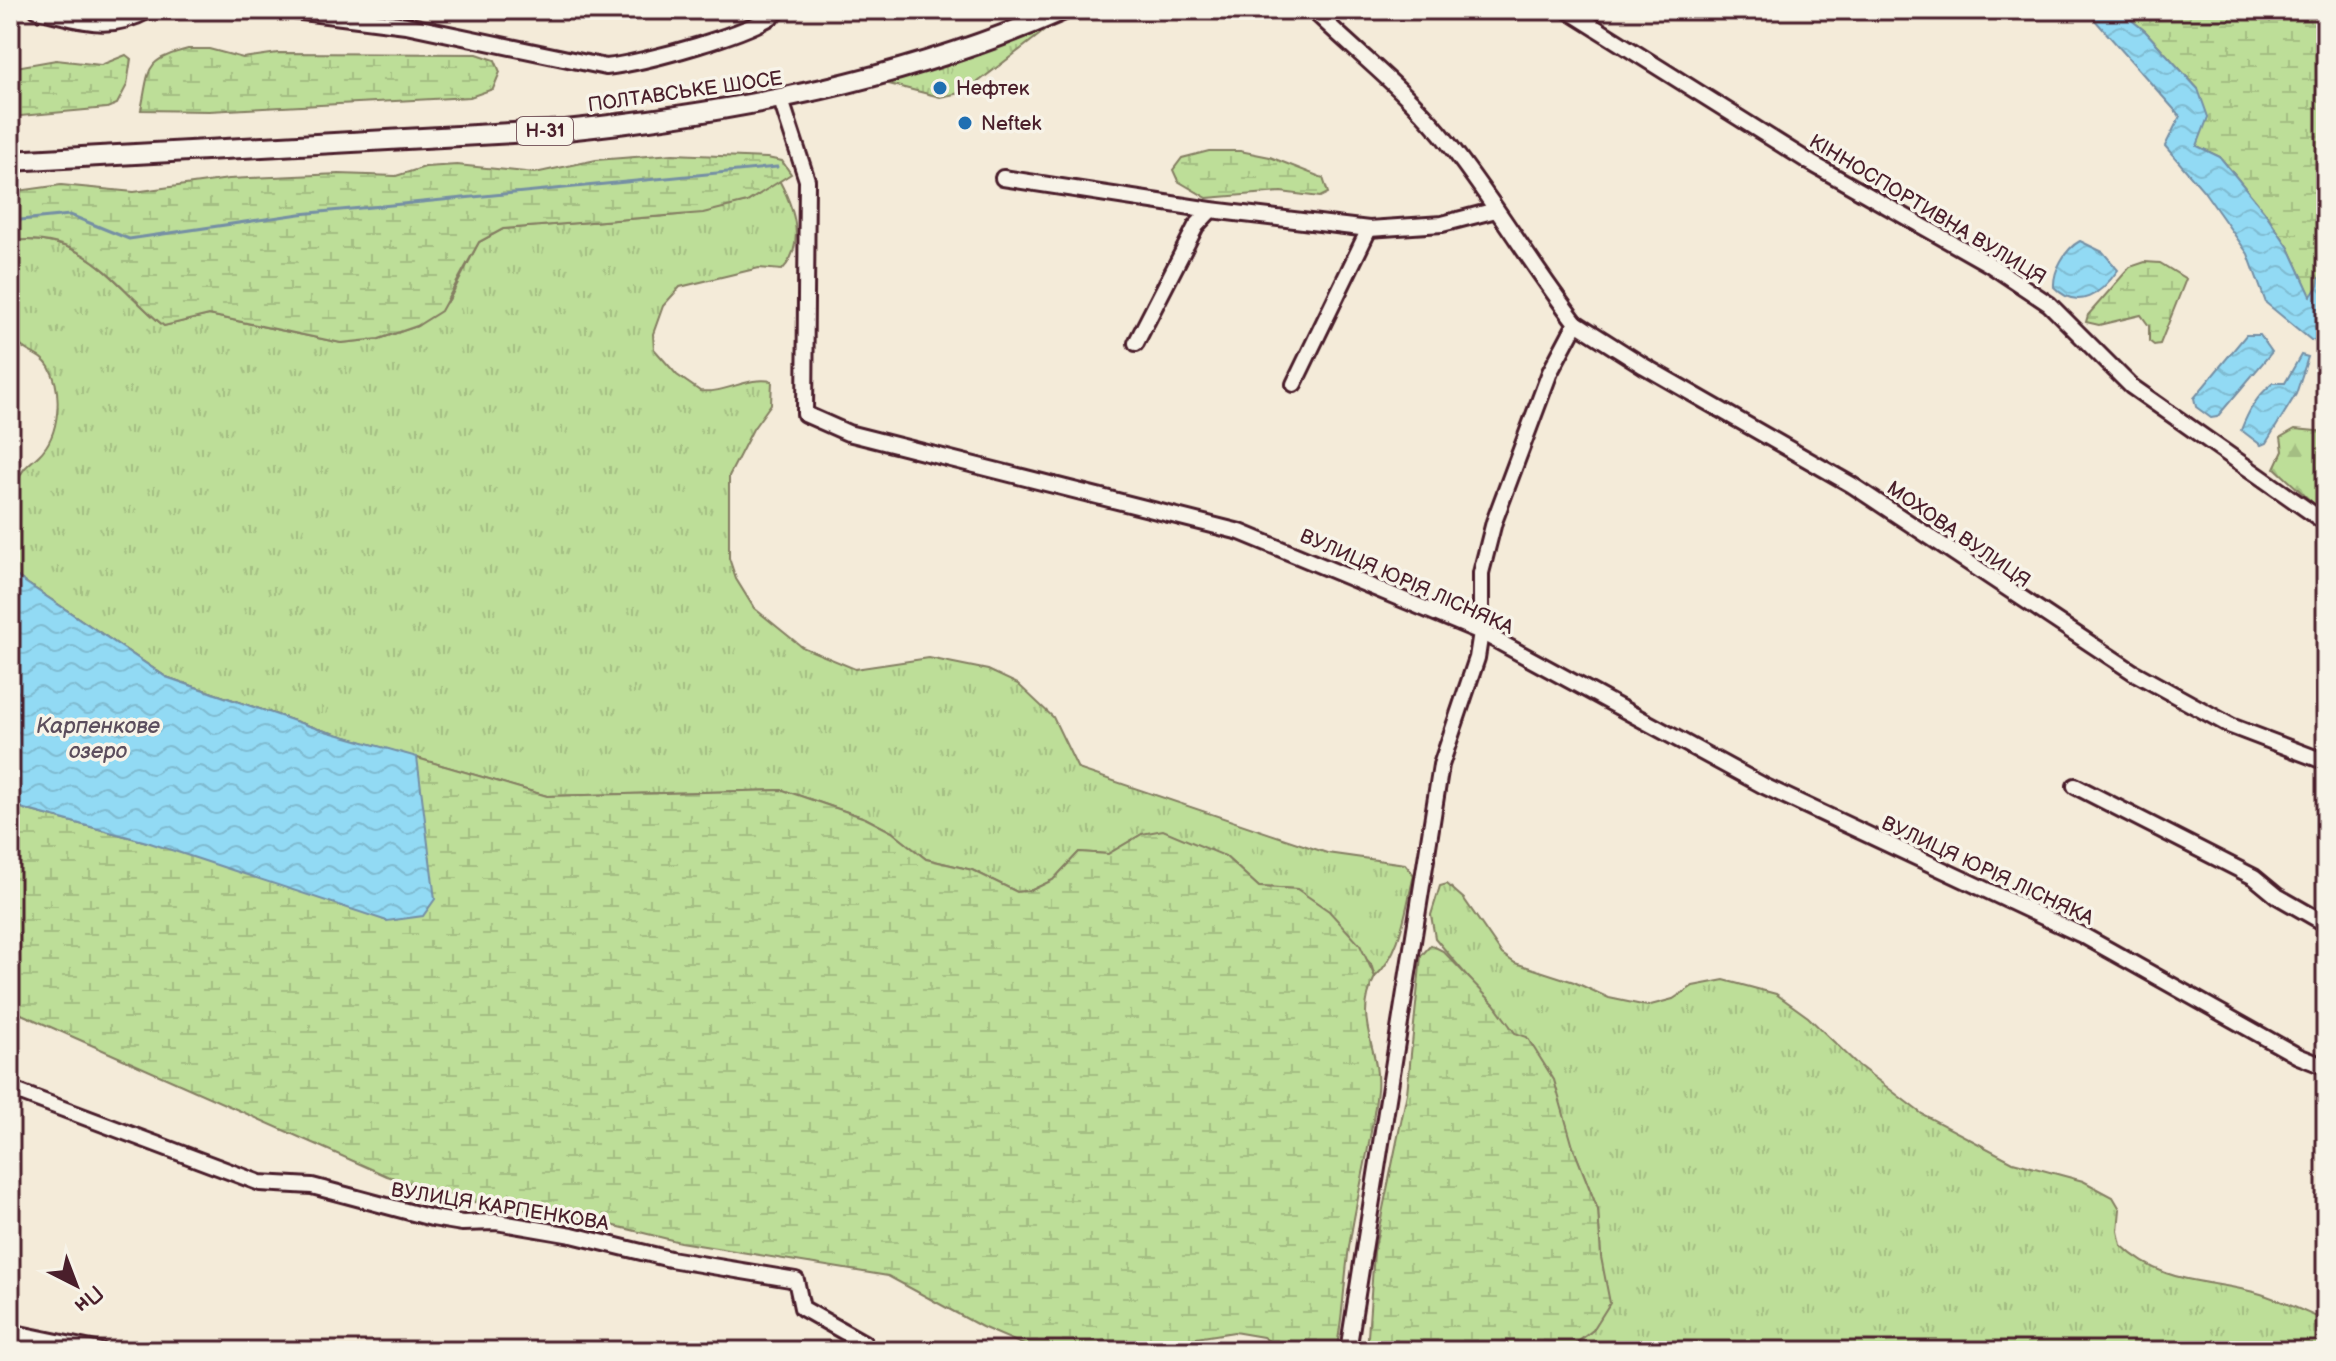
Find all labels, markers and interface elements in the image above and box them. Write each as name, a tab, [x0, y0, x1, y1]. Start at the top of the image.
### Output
street label: ПОЛТАВСЬКЕ ШОСЕ	[586, 66, 784, 118]
place label: Нефтек	[956, 77, 1030, 101]
marker: Нефтек	[931, 79, 949, 97]
place label: Neftek	[981, 112, 1041, 136]
marker: Neftek	[956, 114, 974, 132]
road number: Н-31	[517, 117, 573, 145]
street label: КІННОСПОРТИВНА ВУЛИЦЯ	[1805, 129, 2050, 290]
street label: МОХОВА ВУЛИЦЯ	[1882, 476, 2035, 593]
street label: ВУЛИЦЯ ЮРІЯ ЛІСНЯКА	[1296, 524, 1518, 640]
water label: Карпенкове озеро	[36, 713, 161, 765]
street label: ВУЛИЦЯ ЮРІЯ ЛІСНЯКА	[1878, 811, 2098, 931]
street label: ВУЛИЦЯ КАРПЕНКОВА	[389, 1178, 611, 1236]
north arrow	[36, 1245, 116, 1325]
text: Пн	[68, 1279, 108, 1319]

